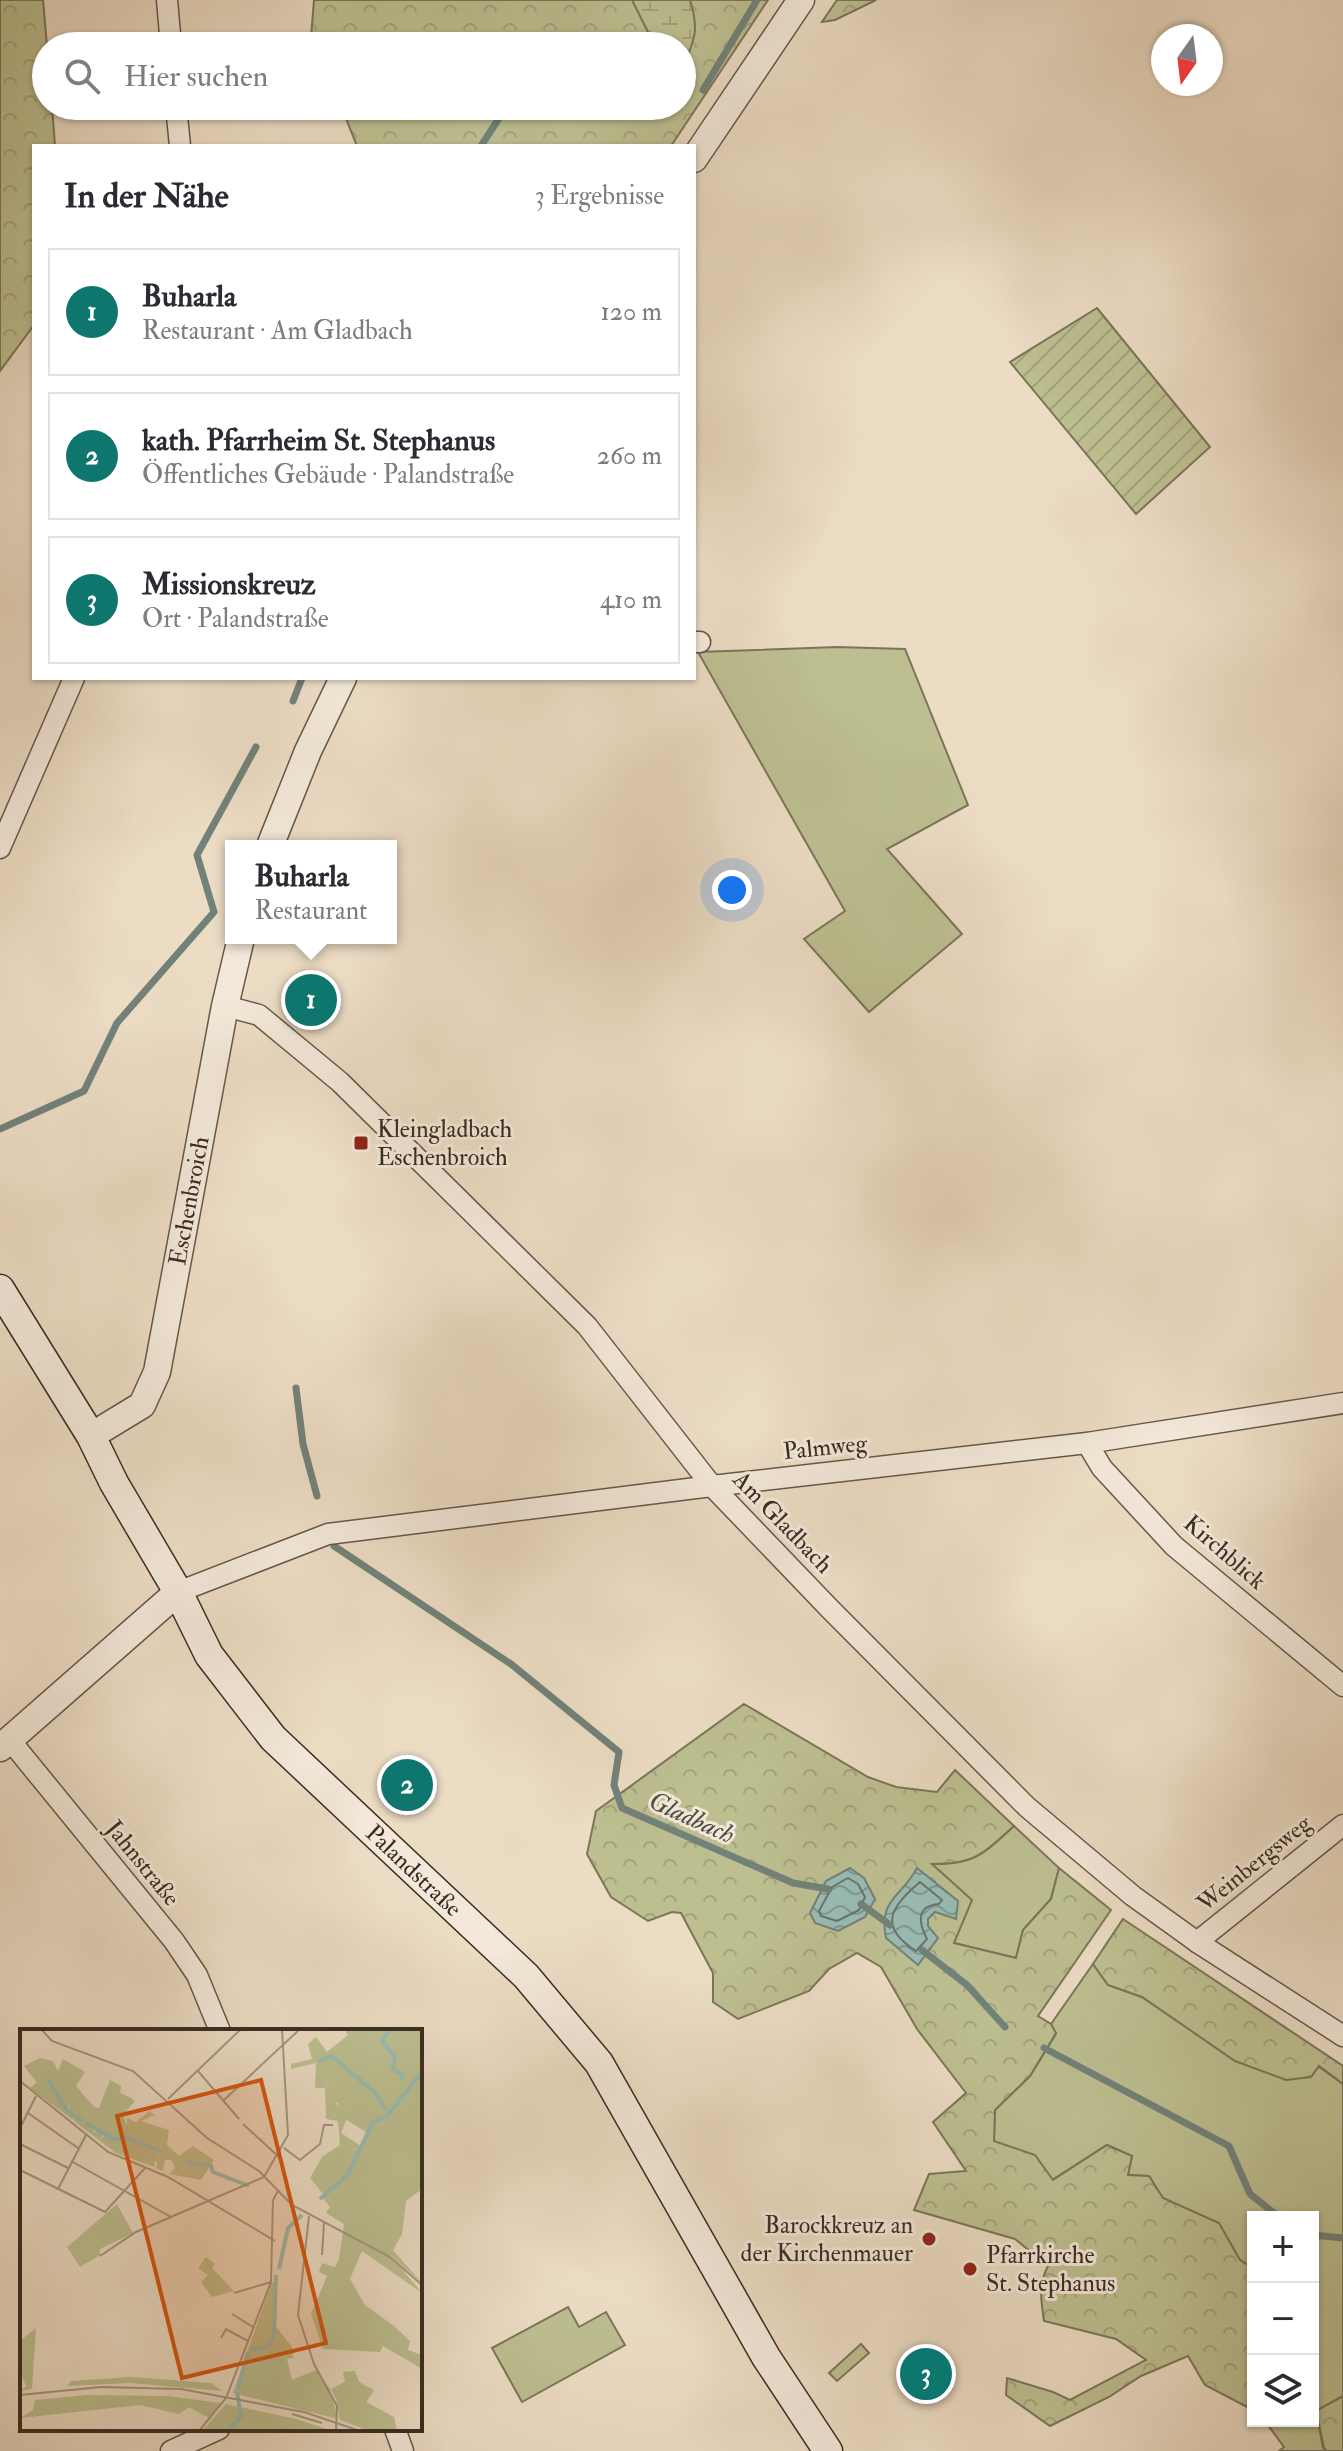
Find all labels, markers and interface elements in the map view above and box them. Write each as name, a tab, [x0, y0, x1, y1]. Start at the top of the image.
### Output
north arrow	[1151, 24, 1223, 96]
search box	[32, 32, 696, 120]
icon: search	[60, 54, 104, 98]
text: Hier suchen	[124, 58, 268, 95]
text: In der Nähe	[64, 175, 229, 218]
text: 3 Ergebnisse	[535, 180, 664, 212]
text: Buharla	[142, 278, 236, 315]
text: 1	[87, 296, 97, 328]
text: 120 m	[601, 296, 662, 328]
text: Restaurant · Am Gladbach	[142, 315, 413, 347]
text: kath. Pfarrheim St. Stephanus	[142, 422, 495, 459]
text: 2	[85, 440, 99, 472]
text: 260 m	[597, 440, 662, 472]
text: Öffentliches Gebäude · Palandstraße	[142, 459, 514, 491]
text: Missionskreuz	[142, 566, 316, 603]
text: 3	[87, 584, 97, 616]
text: 410 m	[600, 584, 662, 616]
text: Ort · Palandstraße	[142, 603, 329, 635]
popup	[225, 840, 397, 944]
text: Buharla	[255, 858, 349, 895]
your location	[712, 870, 752, 910]
text: Restaurant	[255, 895, 367, 927]
pin: 1	[285, 970, 337, 1030]
place label: Kleingladbach Eschenbroich	[377, 1114, 513, 1173]
street label: Eschenbroich	[162, 1133, 217, 1268]
marker: Kleingladbach Eschenbroich	[352, 1134, 370, 1152]
street label: Palmweg	[782, 1428, 870, 1467]
street label: Am Gladbach	[725, 1464, 840, 1580]
street label: Kirchblick	[1177, 1508, 1273, 1597]
pin: 2	[381, 1755, 433, 1815]
water label: Gladbach	[644, 1785, 739, 1851]
street label: Weinbergsweg	[1190, 1807, 1319, 1920]
street label: Jahnstraße	[98, 1813, 187, 1913]
street label: Palandstraße	[359, 1818, 468, 1924]
inset map	[20, 2029, 422, 2431]
place label: Barockkreuz an der Kirchenmauer	[741, 2210, 913, 2269]
map controls	[1247, 2211, 1319, 2427]
button: +	[1247, 2211, 1319, 2283]
marker: Barockkreuz an der Kirchenmauer	[920, 2230, 938, 2248]
place label: Pfarrkirche St. Stephanus	[986, 2240, 1115, 2299]
marker: Pfarrkirche St. Stephanus	[961, 2260, 979, 2278]
button: −	[1247, 2283, 1319, 2355]
pin: 3	[900, 2344, 952, 2404]
button: layers	[1247, 2355, 1319, 2427]

